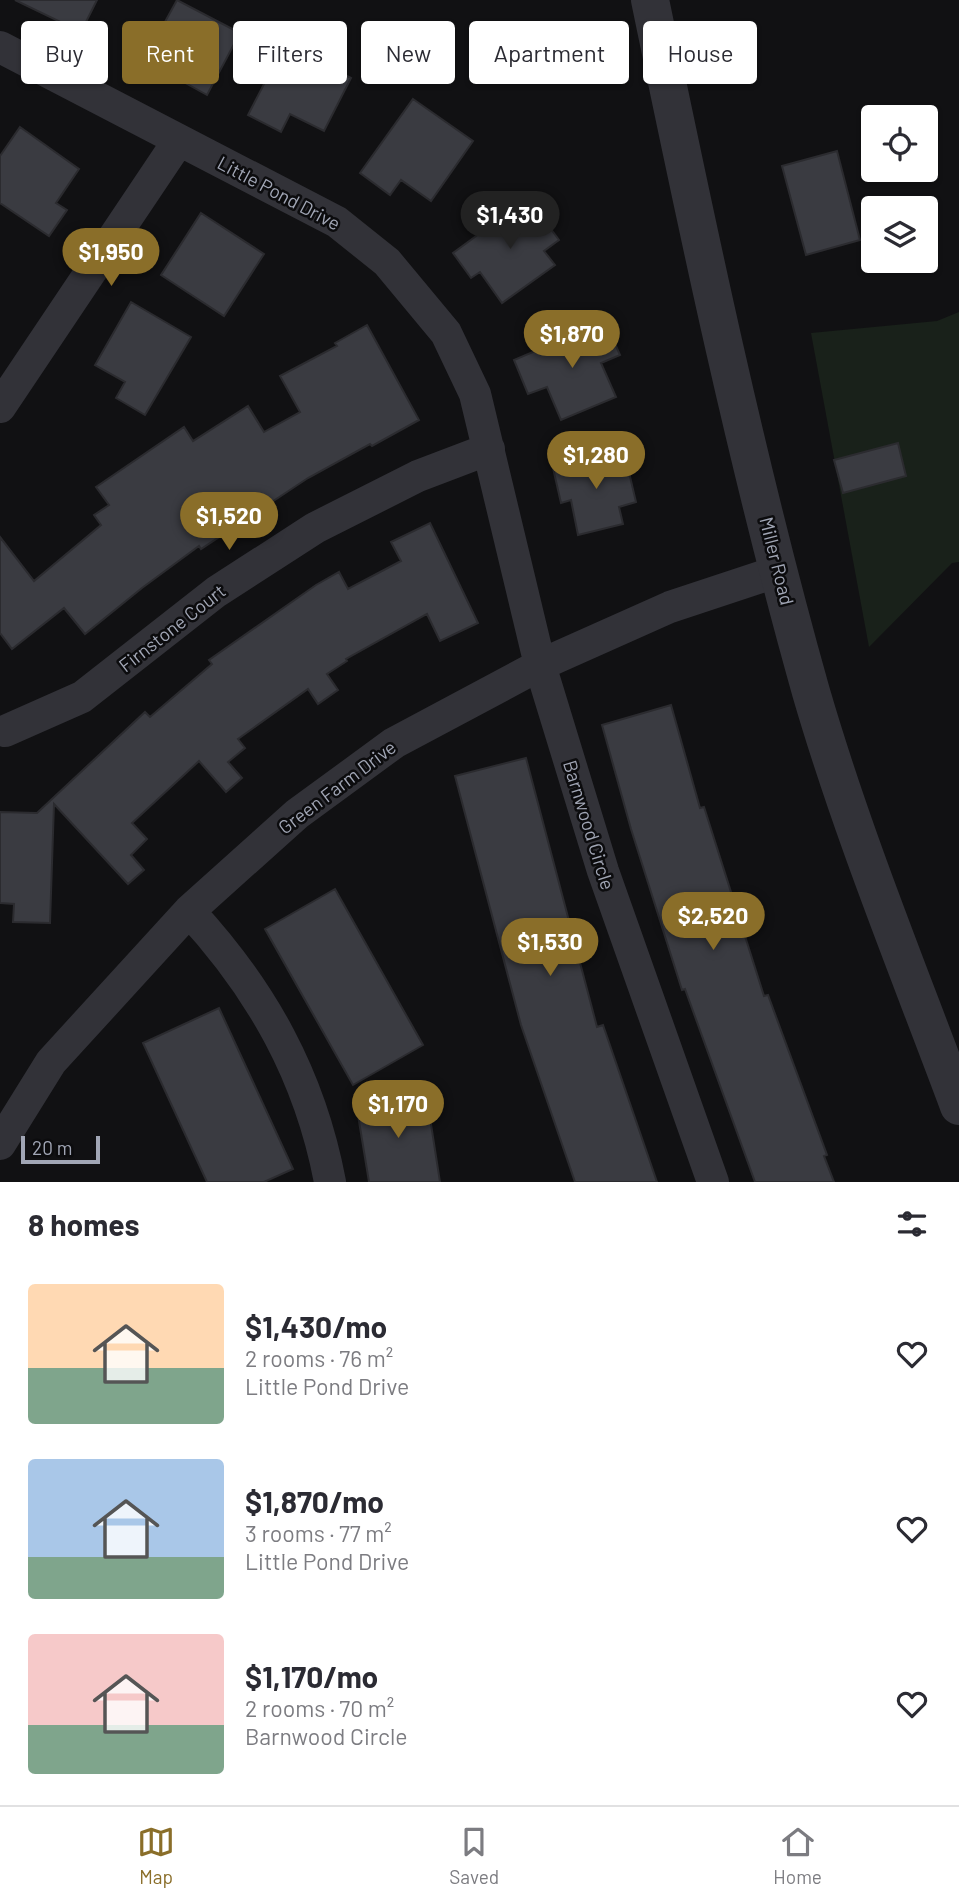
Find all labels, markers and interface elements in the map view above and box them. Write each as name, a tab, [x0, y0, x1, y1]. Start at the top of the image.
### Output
chip: Buy	[21, 21, 108, 84]
chip: Rent	[122, 21, 219, 84]
chip: Filters	[233, 21, 347, 84]
chip: New	[361, 21, 455, 84]
chip: Apartment	[469, 21, 629, 84]
chip: House	[643, 21, 757, 84]
map controls	[861, 105, 938, 273]
button: locate	[861, 105, 938, 182]
street label: Little Pond Drive	[214, 151, 345, 235]
pin: $1,430	[453, 191, 567, 251]
button: layers	[861, 196, 938, 273]
text: $1,430	[477, 200, 543, 228]
pin: $1,950	[54, 229, 168, 288]
text: $1,950	[78, 237, 144, 265]
pin: $1,870	[515, 310, 629, 370]
text: $1,870	[540, 319, 604, 347]
pin: $1,280	[539, 432, 653, 491]
text: $1,280	[563, 440, 629, 468]
pin: $1,520	[172, 492, 286, 552]
text: $1,520	[196, 501, 262, 529]
street label: Miller Road	[755, 514, 800, 607]
street label: Firnstone Court	[114, 579, 230, 676]
street label: Green Farm Drive	[273, 735, 400, 838]
street label: Barnwood Circle	[559, 757, 620, 892]
pin: $2,520	[656, 892, 770, 952]
text: $2,520	[678, 901, 748, 929]
pin: $1,530	[493, 918, 607, 978]
text: $1,530	[517, 927, 583, 955]
pin: $1,170	[341, 1080, 455, 1140]
text: $1,170	[368, 1089, 428, 1117]
scale bar	[21, 1133, 100, 1165]
text: 20 m	[32, 1136, 72, 1159]
icon: filters	[893, 1205, 931, 1243]
text: 8 homes	[28, 1206, 139, 1242]
text: $1,430/mo	[245, 1308, 387, 1344]
icon: home	[84, 1312, 168, 1396]
icon: heart	[893, 1335, 931, 1373]
text: 2 rooms · 76 m²	[245, 1344, 393, 1372]
text: Little Pond Drive	[245, 1372, 409, 1400]
text: $1,870/mo	[245, 1483, 384, 1519]
icon: home	[84, 1487, 168, 1571]
icon: heart	[893, 1510, 931, 1548]
text: 3 rooms · 77 m²	[245, 1519, 392, 1547]
text: Little Pond Drive	[245, 1547, 409, 1575]
text: $1,170/mo	[245, 1658, 378, 1694]
icon: home	[84, 1662, 168, 1746]
icon: heart	[893, 1685, 931, 1723]
text: 2 rooms · 70 m²	[245, 1694, 394, 1722]
text: Barnwood Circle	[245, 1722, 408, 1750]
tab: Map	[137, 1823, 175, 1888]
tab: Saved	[449, 1823, 499, 1888]
tab: Home	[773, 1823, 822, 1888]

